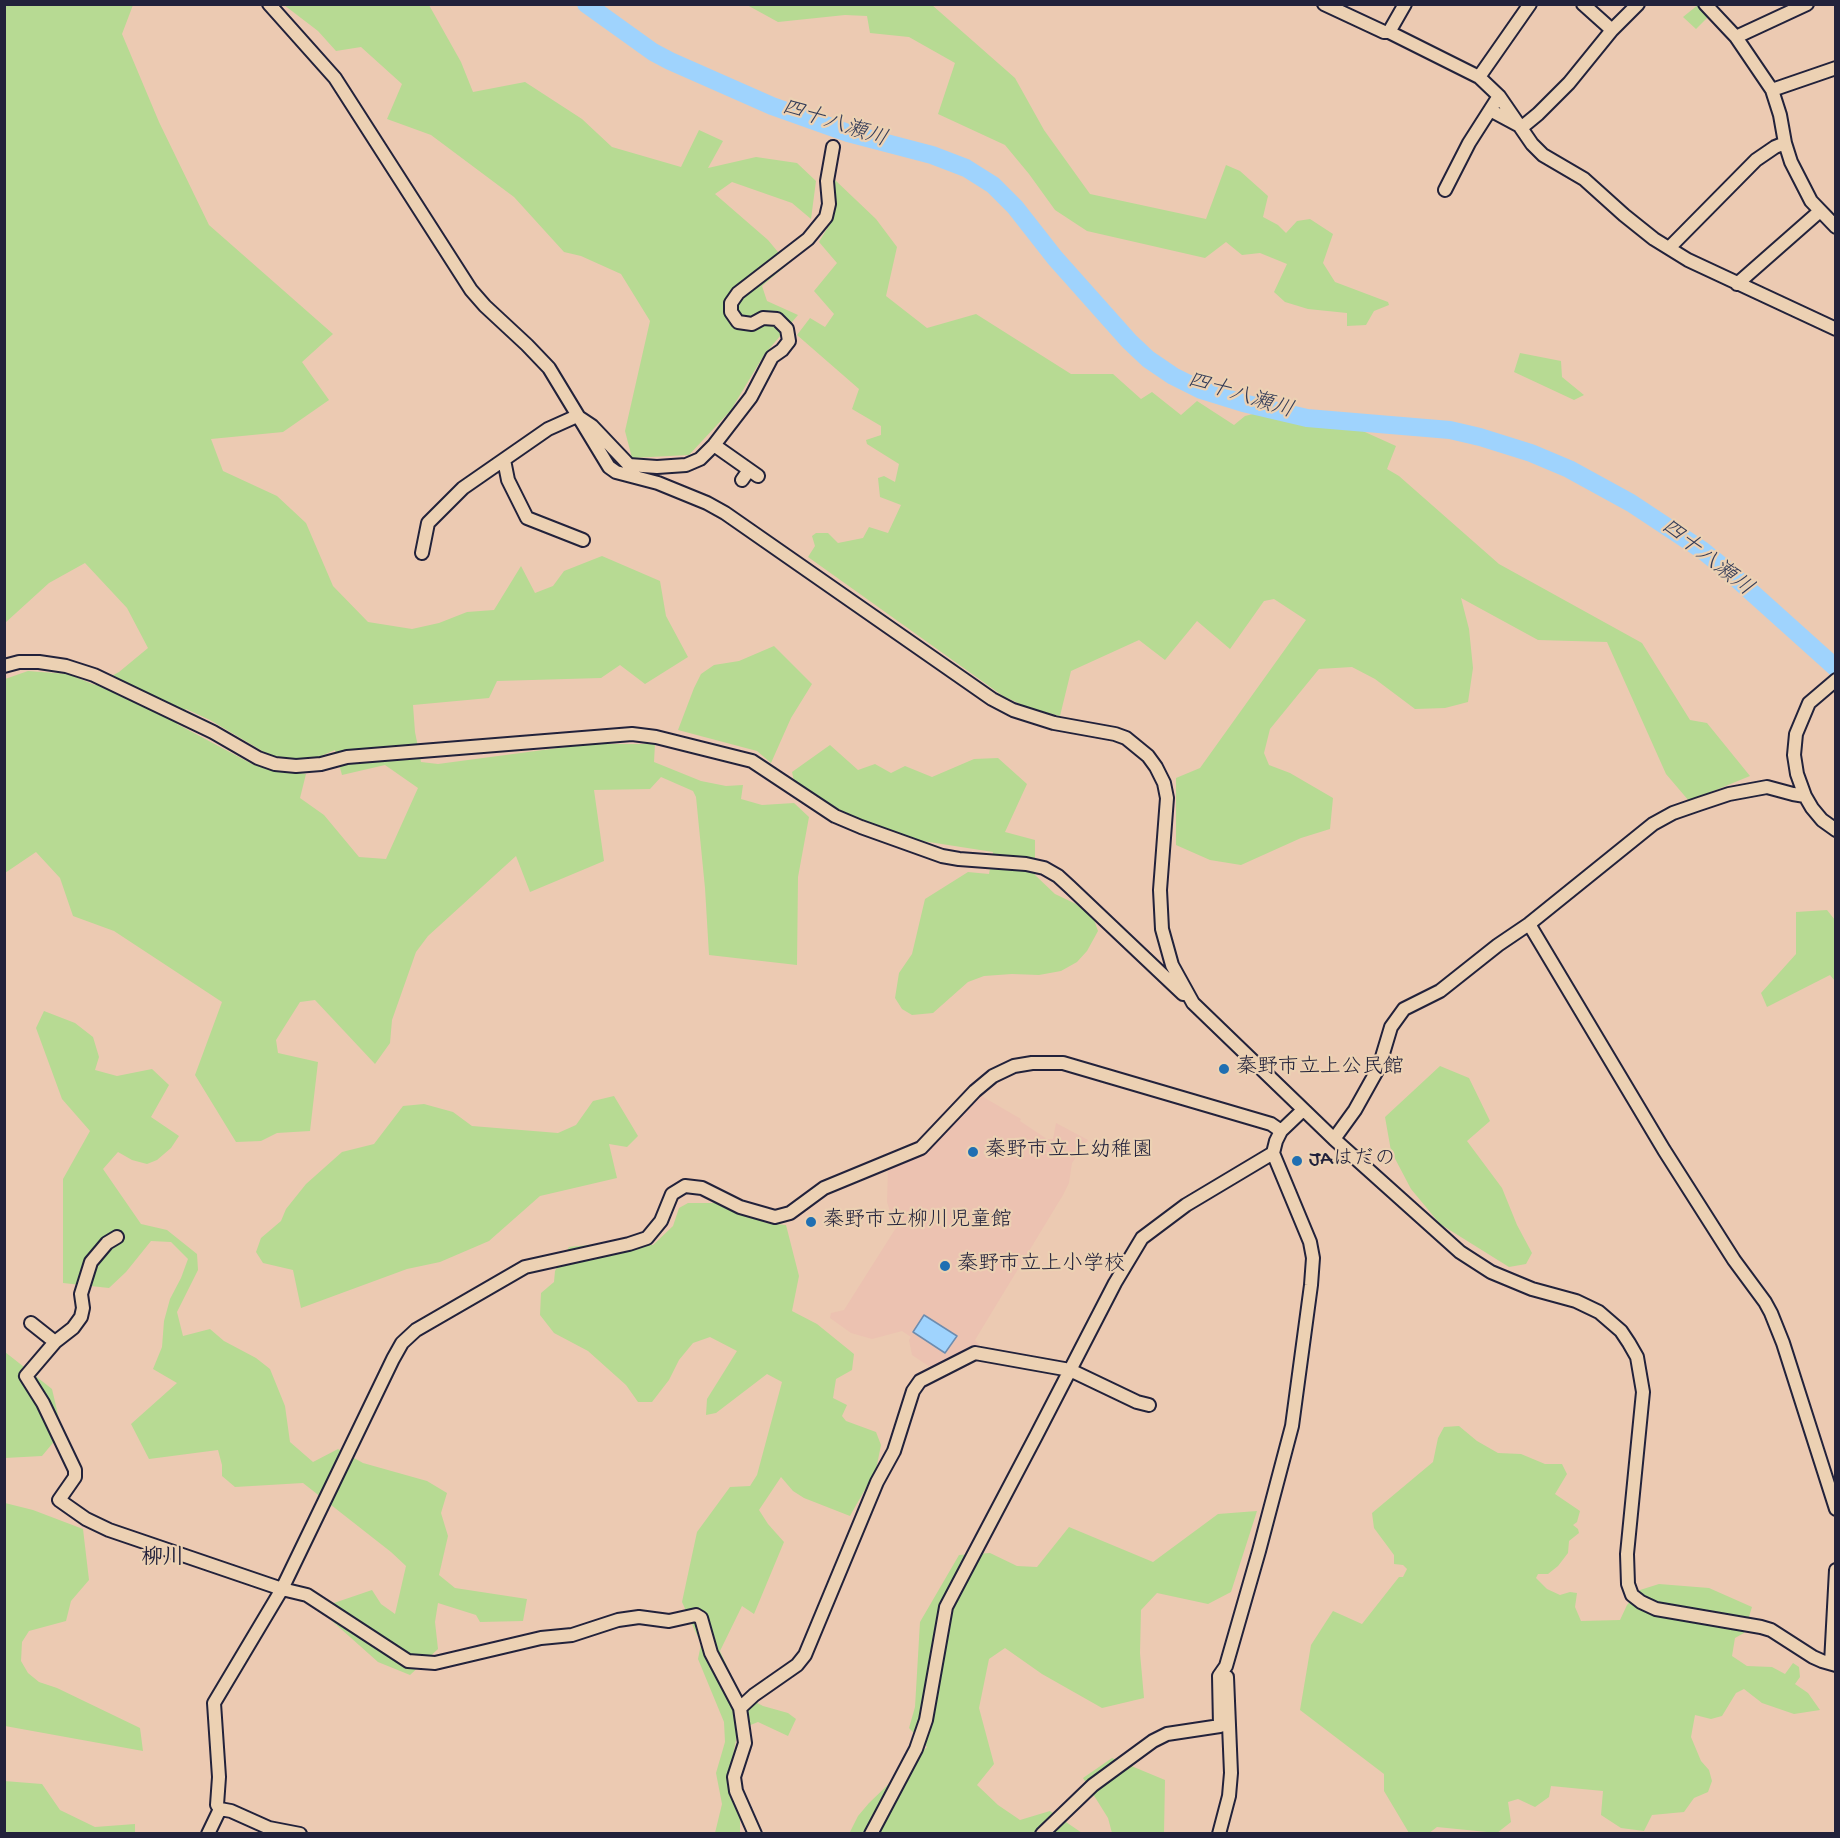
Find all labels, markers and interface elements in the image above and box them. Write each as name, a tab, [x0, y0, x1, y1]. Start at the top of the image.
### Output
water label: 四十八瀬川	[778, 95, 890, 155]
water label: 四十八瀬川	[1184, 368, 1296, 426]
water label: 四十八瀬川	[1655, 515, 1757, 603]
place label: 秦野市立上公民館	[1236, 1056, 1404, 1082]
marker: 秦野市立上公民館	[1217, 1062, 1231, 1076]
place label: 秦野市立上幼稚園	[985, 1139, 1153, 1165]
marker: 秦野市立上幼稚園	[966, 1145, 980, 1159]
place label: JAはだの	[1309, 1148, 1396, 1174]
marker: JAはだの	[1290, 1154, 1304, 1168]
place label: 秦野市立柳川児童館	[823, 1209, 1012, 1235]
marker: 秦野市立柳川児童館	[804, 1215, 818, 1229]
place label: 秦野市立上小学校	[957, 1253, 1125, 1279]
marker: 秦野市立上小学校	[938, 1259, 952, 1273]
district label: 柳川	[141, 1547, 185, 1573]

